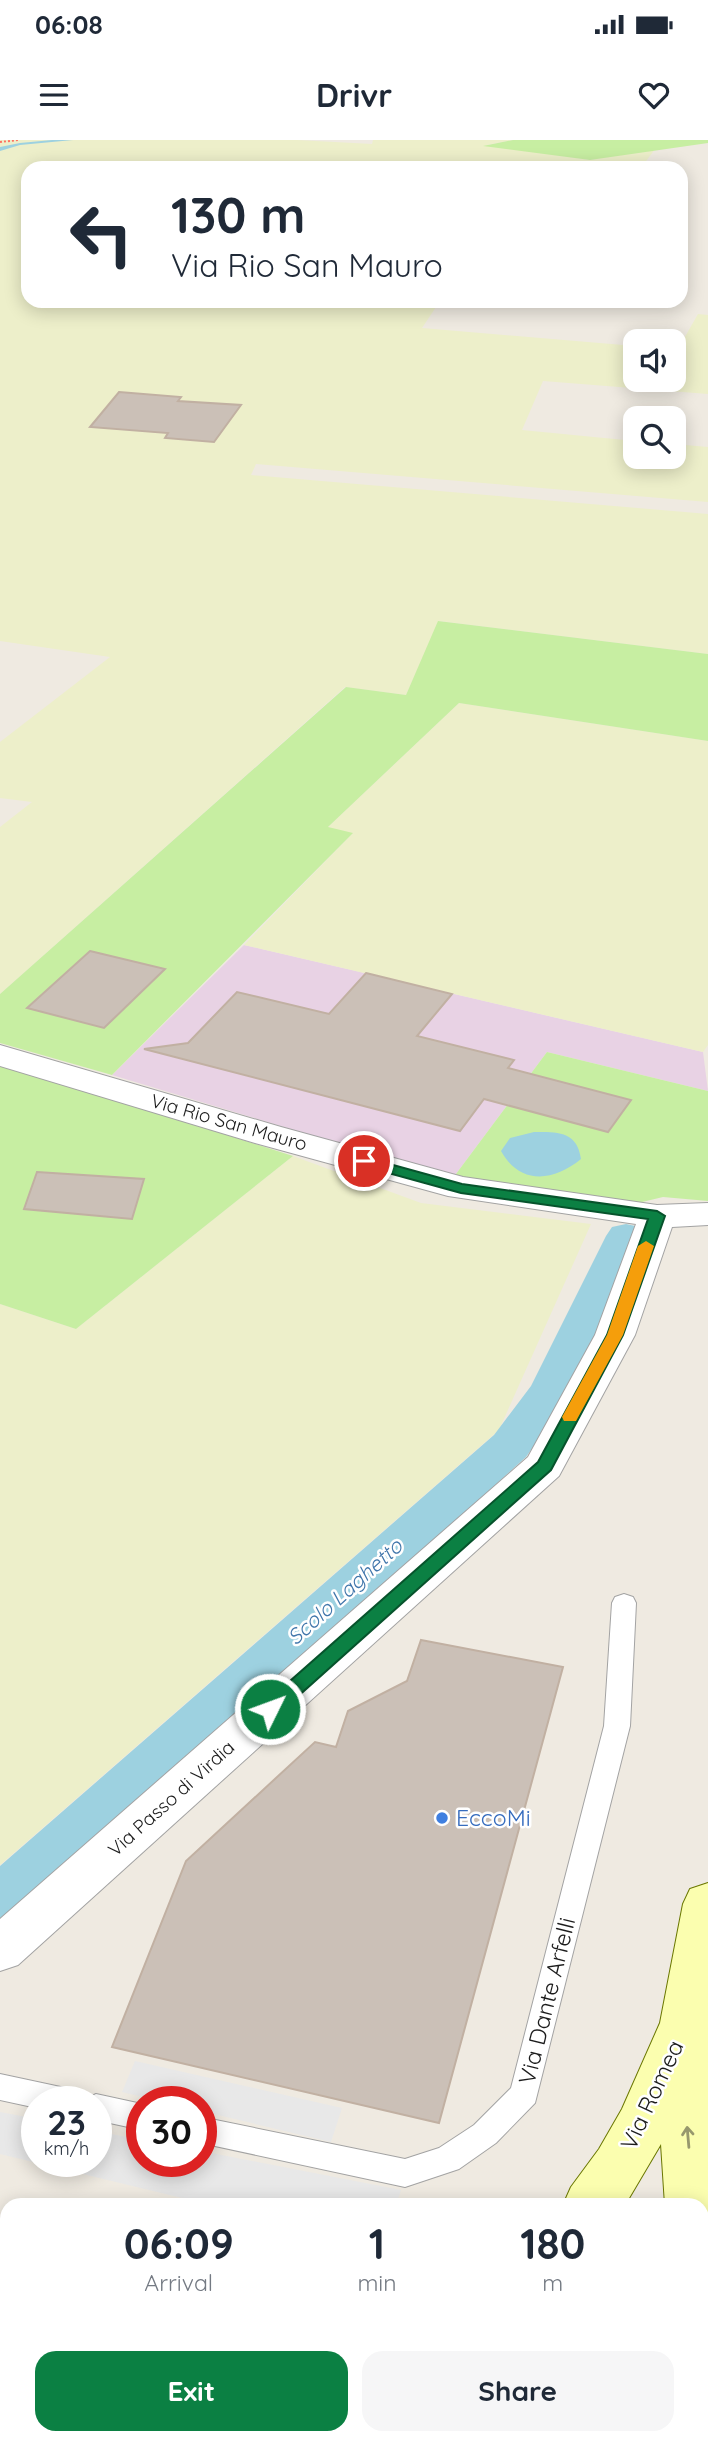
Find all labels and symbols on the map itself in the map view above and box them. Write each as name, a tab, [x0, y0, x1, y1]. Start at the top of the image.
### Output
street label: Via Rio San Mauro	[148, 1088, 310, 1156]
pin	[334, 1131, 394, 1191]
water label: Scolo Laghetto	[281, 1532, 408, 1650]
position arrow	[233, 1672, 307, 1746]
street label: Via Passo di Virdia	[103, 1735, 239, 1861]
place label: EccoMi	[456, 1803, 531, 1832]
marker: EccoMi	[434, 1810, 450, 1826]
street label: Via Dante Arfelli	[512, 1915, 581, 2087]
street label: Via Romea	[614, 2035, 690, 2154]
speed limit sign: 30	[126, 2086, 217, 2177]
one-way arrow	[681, 2126, 694, 2149]

